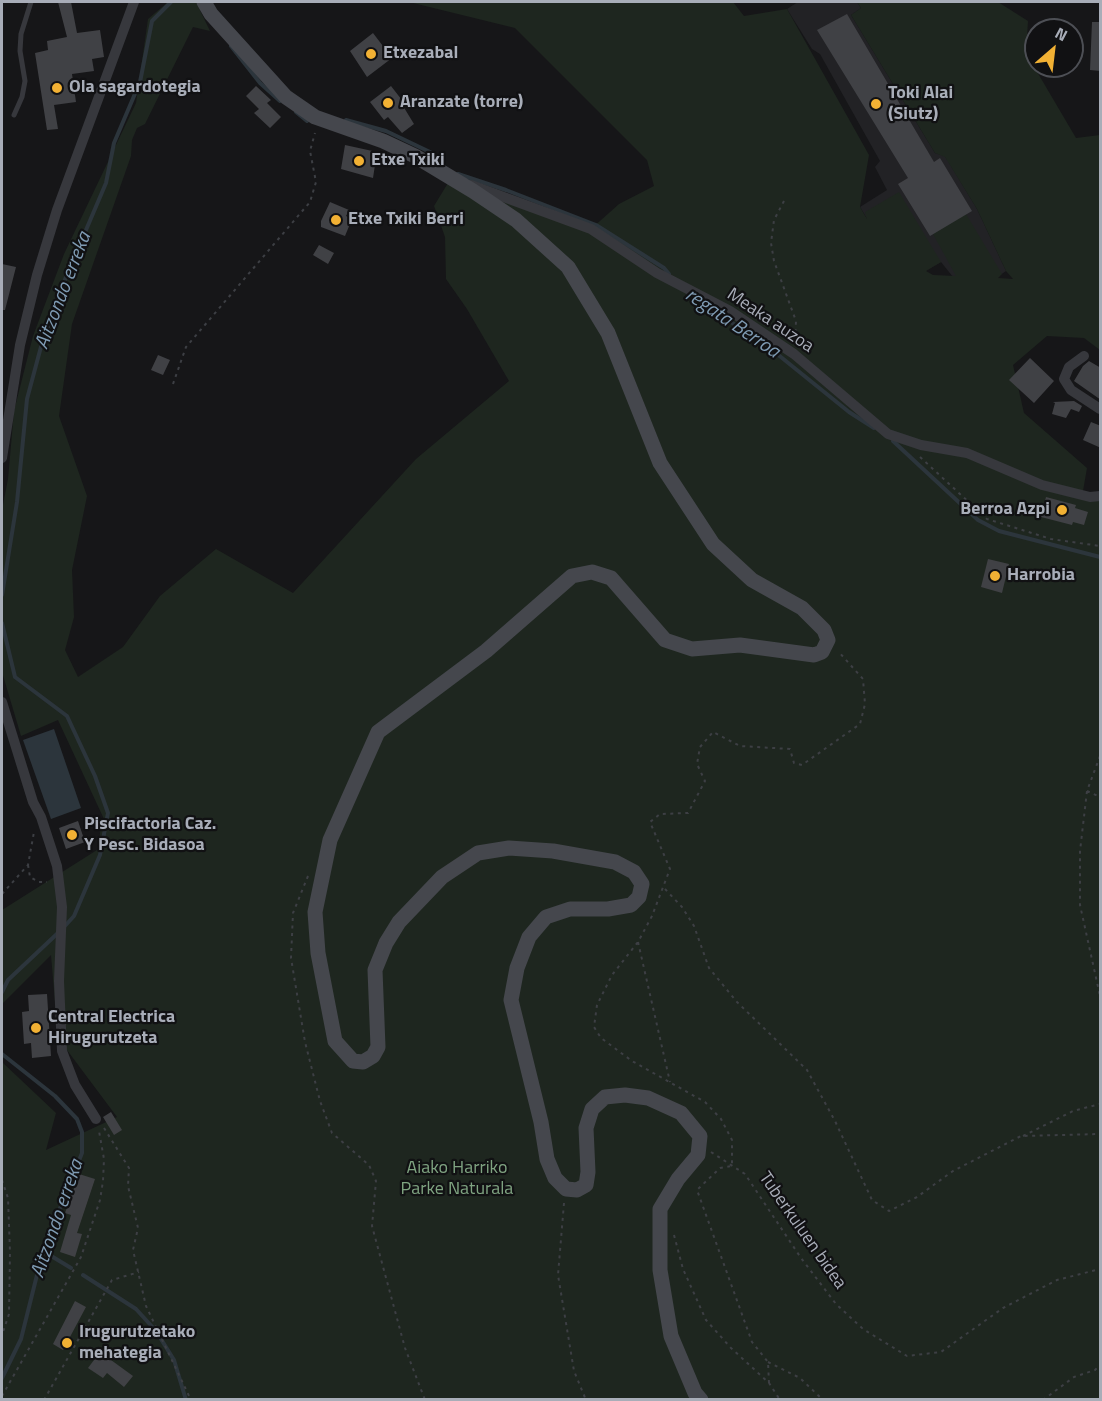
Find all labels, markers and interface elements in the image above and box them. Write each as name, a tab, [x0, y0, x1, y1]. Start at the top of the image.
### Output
north arrow	[1024, 18, 1084, 78]
text: N	[1051, 21, 1072, 47]
place label: Etxezabal	[383, 43, 458, 65]
marker: Etxezabal	[364, 47, 378, 61]
place label: Ola sagardotegia	[69, 77, 201, 99]
marker: Ola sagardotegia	[50, 81, 64, 95]
place label: Toki Alai (Siutz)	[888, 83, 953, 125]
place label: Aranzate (torre)	[400, 92, 523, 114]
marker: Aranzate (torre)	[381, 96, 395, 110]
marker: Toki Alai (Siutz)	[869, 97, 883, 111]
place label: Etxe Txiki	[371, 150, 445, 172]
marker: Etxe Txiki	[352, 154, 366, 168]
place label: Etxe Txiki Berri	[348, 209, 464, 231]
marker: Etxe Txiki Berri	[329, 213, 343, 227]
water label: Aitzondo erreka	[31, 229, 97, 353]
water label: regata Berroa	[680, 284, 784, 364]
street label: Meaka auzoa	[723, 284, 817, 358]
place label: Berroa Azpi	[960, 499, 1050, 521]
marker: Berroa Azpi	[1055, 503, 1069, 517]
place label: Harrobia	[1007, 565, 1075, 587]
marker: Harrobia	[988, 569, 1002, 583]
place label: Piscifactoria Caz. Y Pesc. Bidasoa	[84, 814, 216, 856]
marker: Piscifactoria Caz. Y Pesc. Bidasoa	[65, 828, 79, 842]
place label: Central Electrica Hirugurutzeta	[48, 1007, 175, 1050]
marker: Central Electrica Hirugurutzeta	[29, 1021, 43, 1035]
water label: Aitzondo erreka	[27, 1157, 89, 1281]
park label: Aiako Harriko Parke Naturala	[401, 1158, 513, 1200]
street label: Tuberkuluen bidea	[754, 1168, 850, 1294]
place label: Irugurutzetako mehategia	[79, 1322, 195, 1364]
marker: Irugurutzetako mehategia	[60, 1336, 74, 1350]

